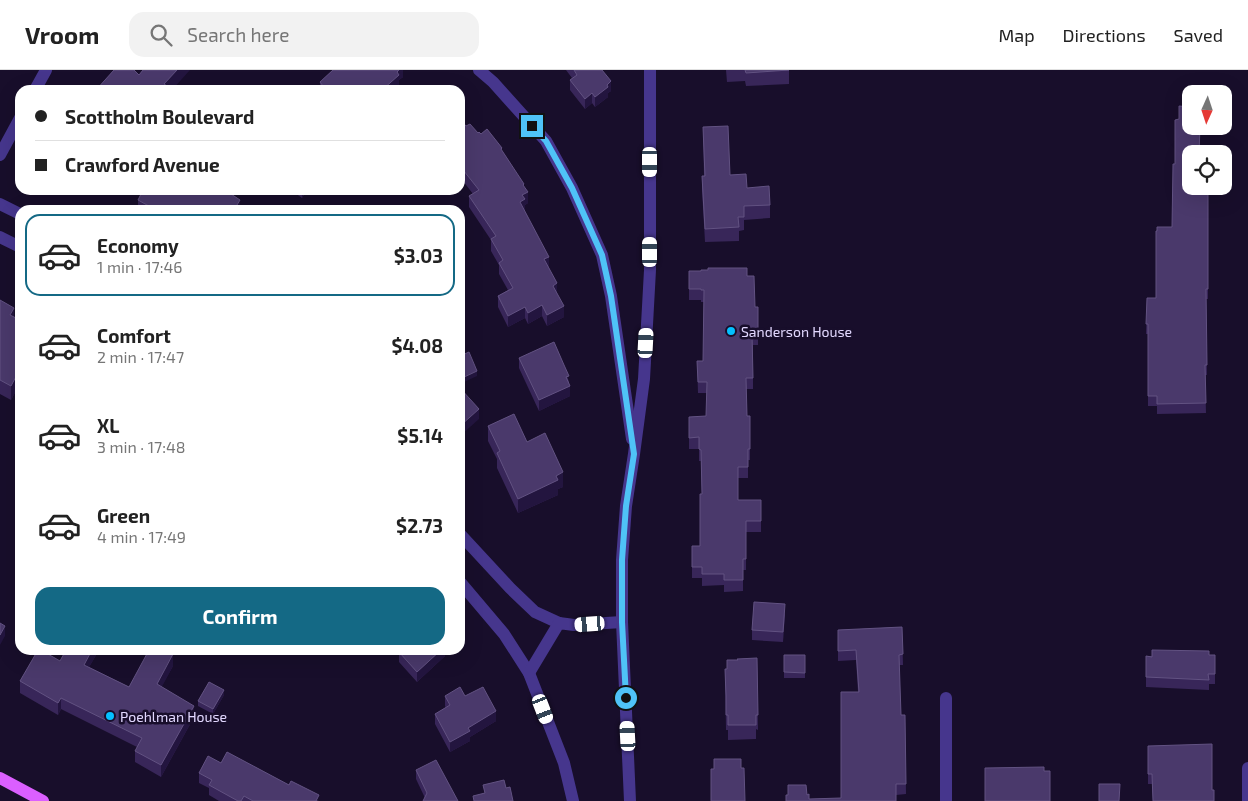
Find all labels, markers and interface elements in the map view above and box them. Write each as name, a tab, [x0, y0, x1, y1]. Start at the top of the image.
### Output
search box	[129, 12, 479, 57]
text: Vroom	[25, 20, 99, 49]
icon: search	[147, 21, 175, 49]
text: Search here	[187, 23, 289, 46]
text: Map	[998, 24, 1035, 46]
text: Directions	[1063, 24, 1146, 46]
text: Saved	[1174, 24, 1223, 46]
north arrow	[1182, 85, 1232, 135]
map controls	[1182, 85, 1232, 195]
text: Scottholm Boulevard	[65, 105, 254, 128]
route end	[521, 115, 543, 137]
button: locate	[1182, 145, 1232, 195]
car	[642, 147, 657, 177]
text: Crawford Avenue	[65, 153, 220, 176]
icon: car	[37, 233, 82, 278]
text: Economy	[97, 234, 179, 257]
car	[642, 237, 657, 267]
text: $3.03	[394, 244, 443, 267]
text: 1 min · 17:46	[97, 257, 182, 276]
icon: car	[37, 323, 82, 368]
place label: Sanderson House	[741, 323, 852, 340]
text: Comfort	[97, 324, 171, 347]
marker: Sanderson House	[725, 325, 737, 337]
car	[637, 328, 654, 358]
text: $4.08	[391, 334, 443, 357]
text: 2 min · 17:47	[97, 347, 184, 366]
icon: car	[37, 413, 82, 458]
text: XL	[97, 414, 119, 437]
text: $5.14	[397, 424, 443, 447]
text: 3 min · 17:48	[97, 437, 186, 456]
icon: car	[37, 503, 82, 548]
text: Green	[97, 504, 150, 527]
text: $2.73	[396, 514, 443, 537]
text: 4 min · 17:49	[97, 527, 186, 546]
button: Confirm	[35, 587, 445, 645]
car	[574, 615, 605, 633]
route start	[615, 687, 637, 709]
car	[530, 692, 555, 726]
place label: Poehlman House	[120, 708, 227, 725]
marker: Poehlman House	[104, 710, 116, 722]
car	[619, 721, 636, 751]

